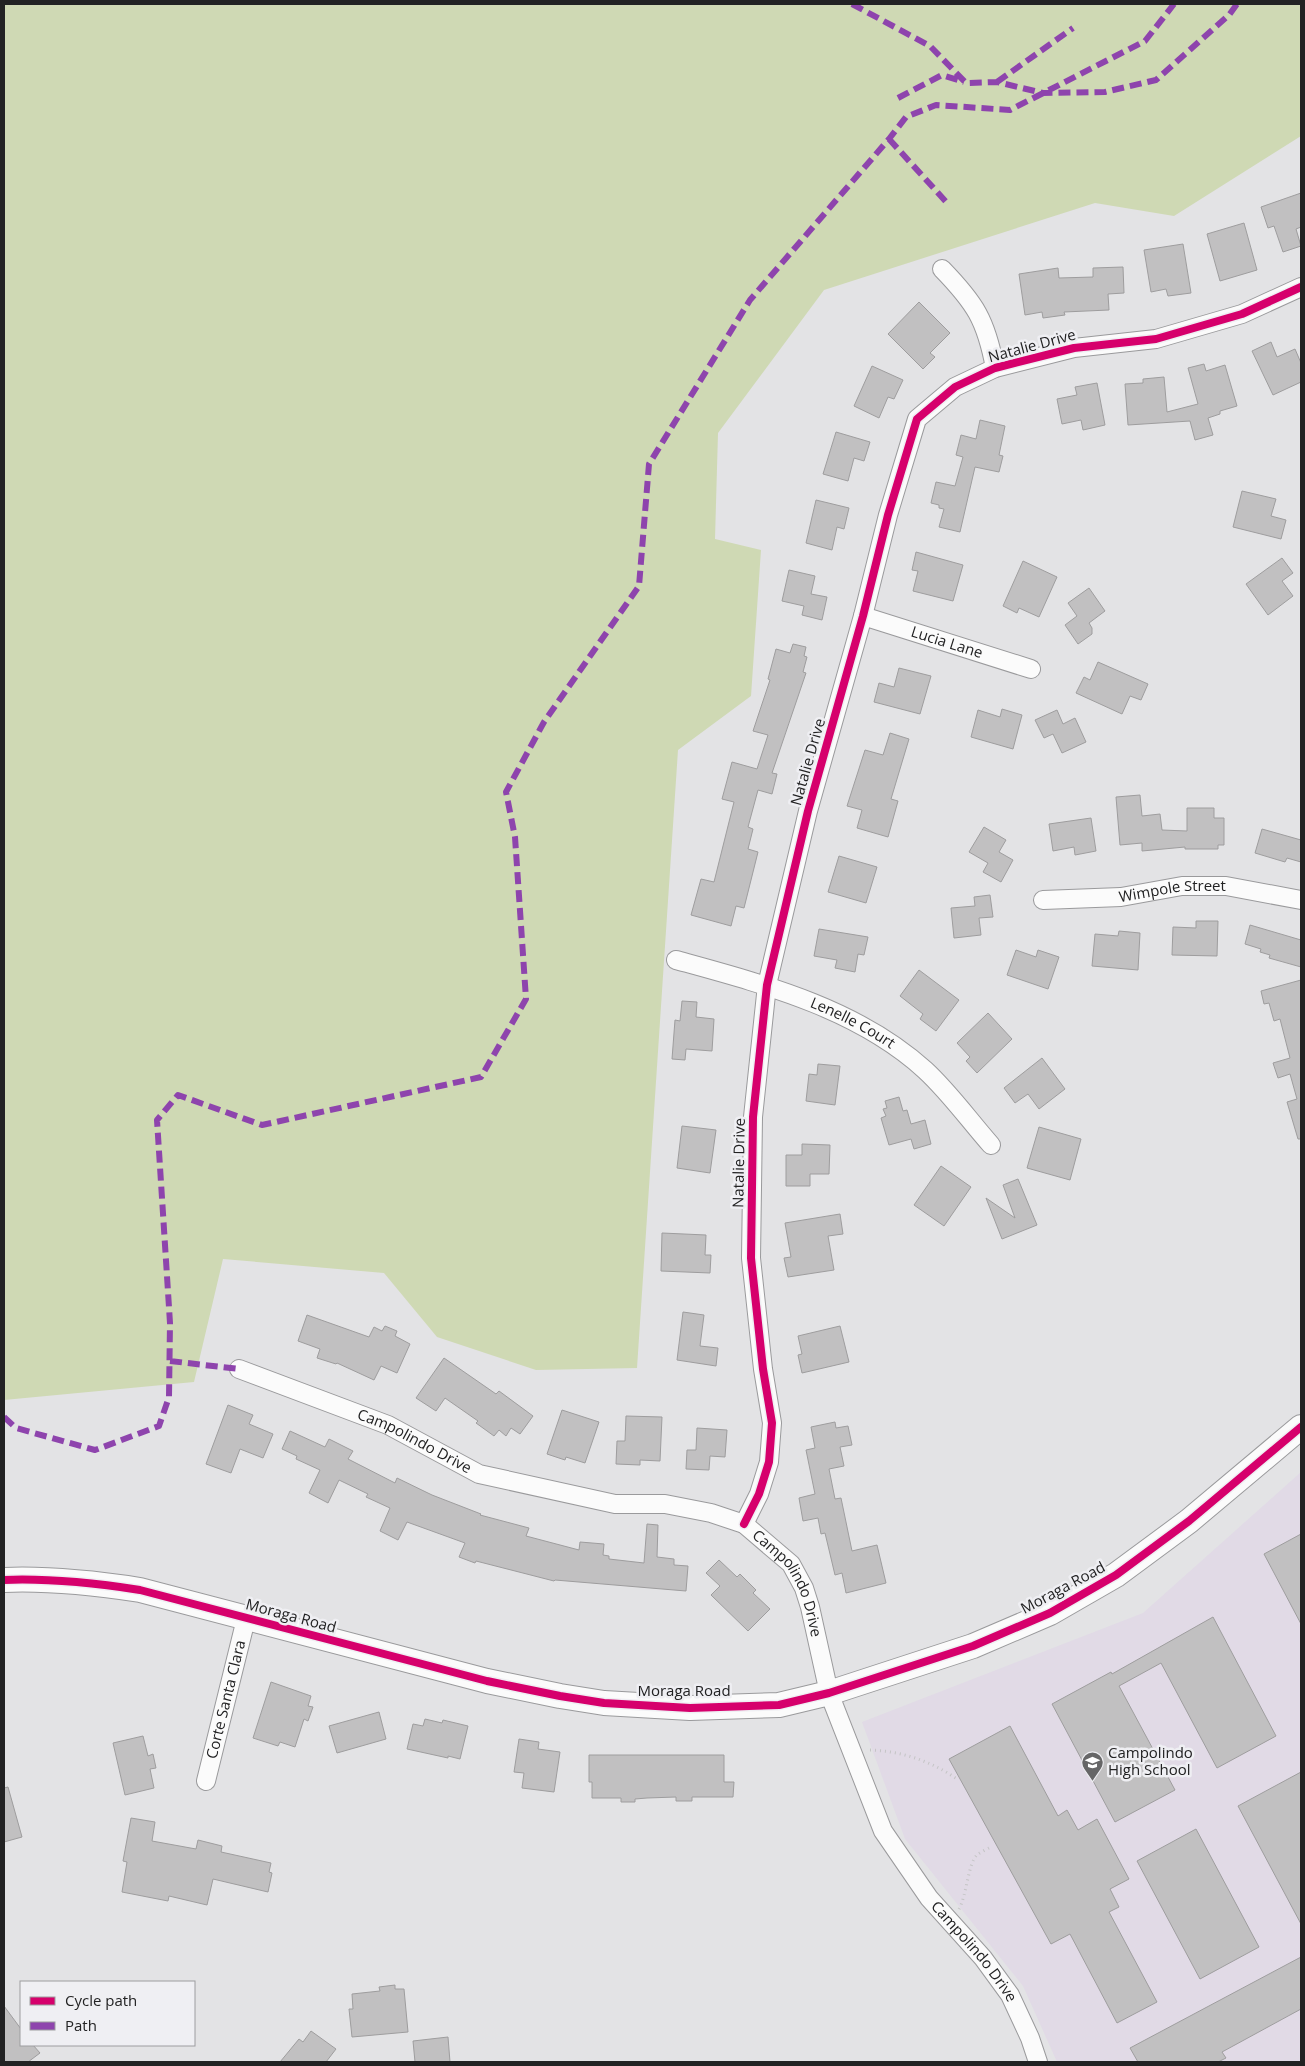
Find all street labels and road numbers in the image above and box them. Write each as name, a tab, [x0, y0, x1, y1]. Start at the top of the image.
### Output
street label: Natalie Drive	[986, 324, 1078, 366]
street label: Lucia Lane	[909, 621, 986, 662]
street label: Natalie Drive	[785, 716, 829, 808]
street label: Wimpole Street	[1117, 875, 1226, 906]
street label: Lenelle Court	[808, 992, 900, 1052]
street label: Natalie Drive	[727, 1118, 749, 1208]
street label: Campolindo Drive	[355, 1403, 476, 1477]
street label: Campolindo Drive	[749, 1525, 827, 1639]
street label: Moraga Road	[1017, 1556, 1108, 1618]
street label: Moraga Road	[244, 1593, 339, 1637]
street label: Corte Santa Clara	[201, 1638, 249, 1761]
street label: Moraga Road	[637, 1680, 731, 1700]
street label: Campolindo Drive	[927, 1896, 1023, 2005]

